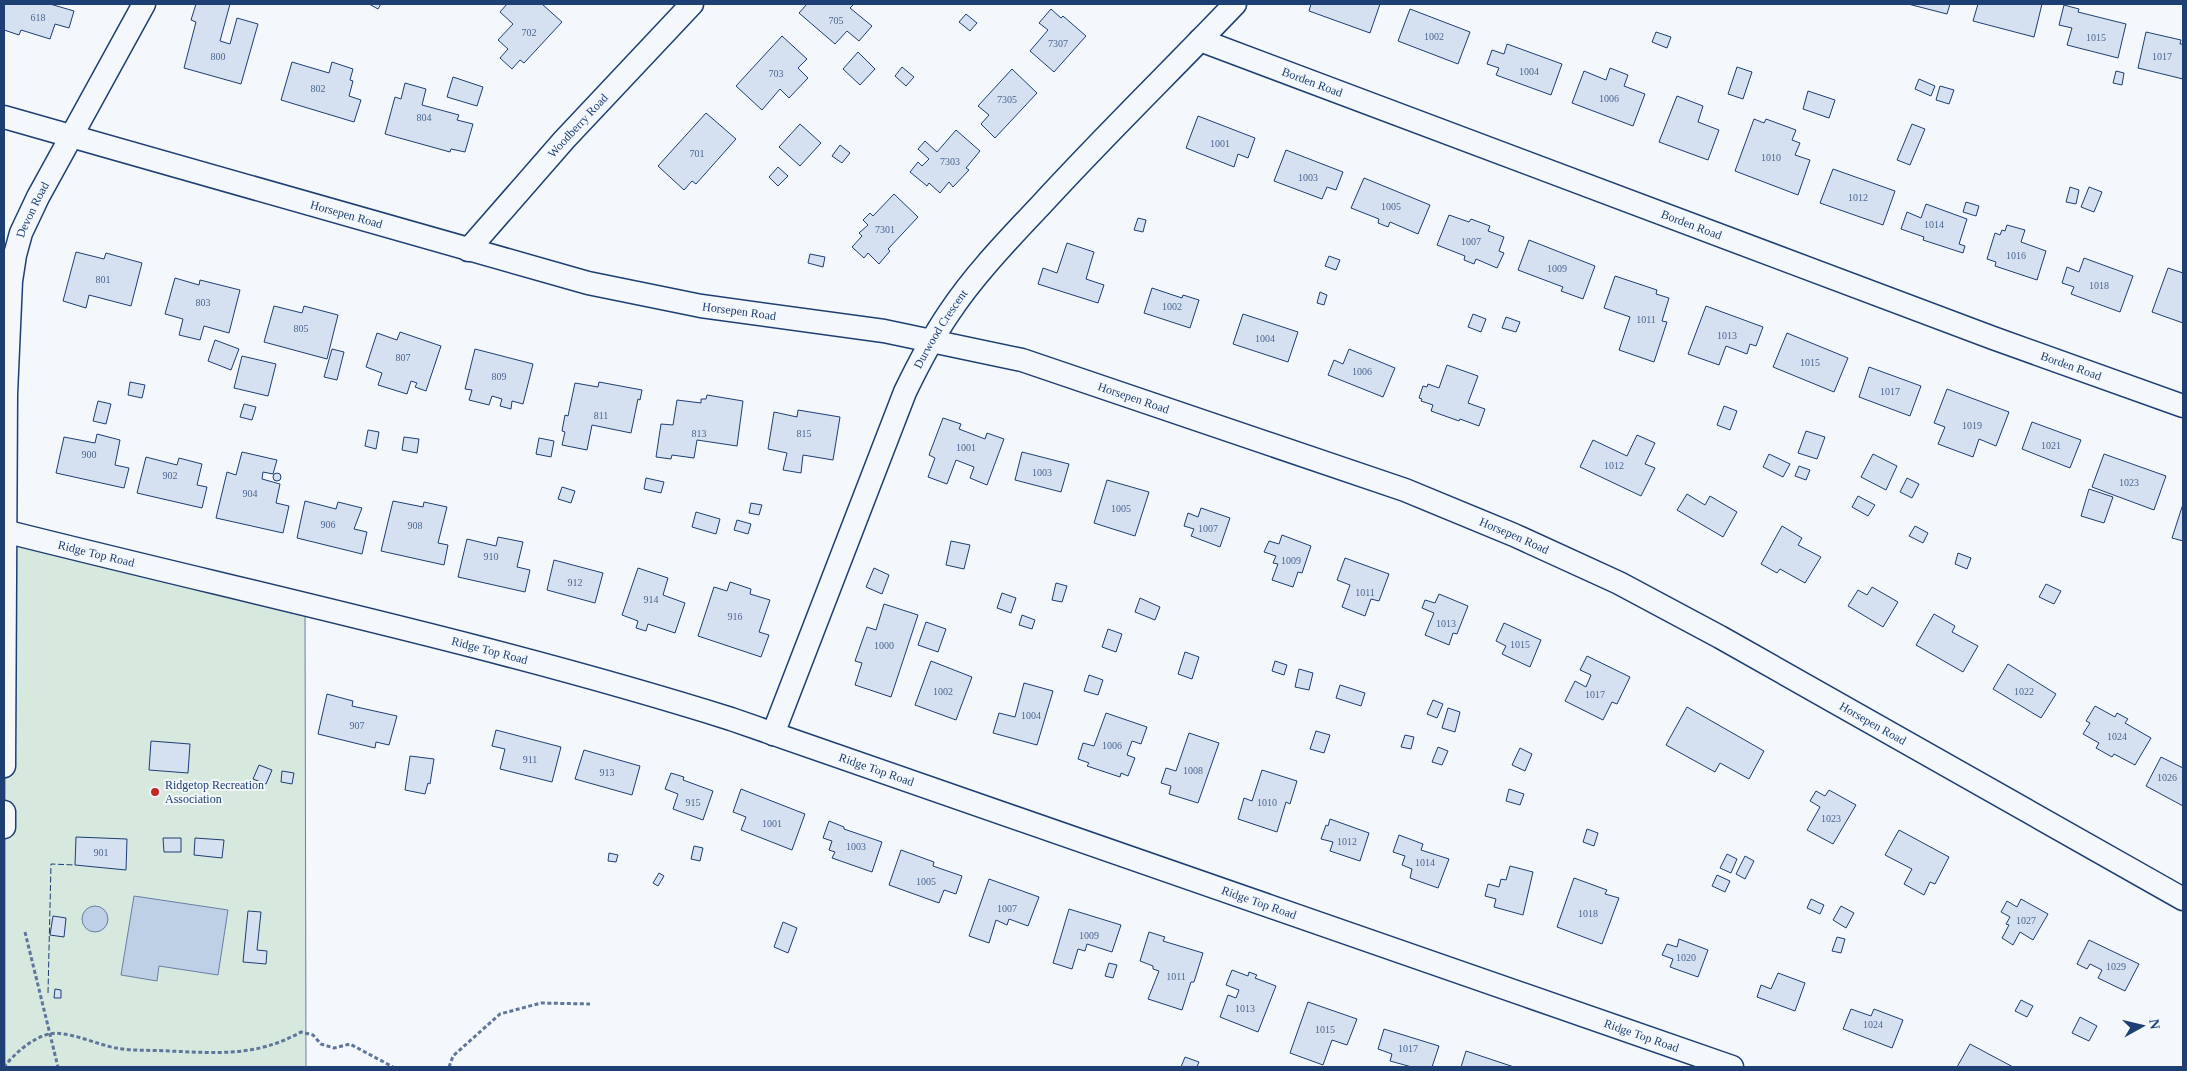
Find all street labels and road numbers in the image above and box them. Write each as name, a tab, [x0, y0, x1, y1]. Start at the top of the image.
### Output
street label: Borden Road	[1280, 64, 1345, 100]
street label: Woodberry Road	[545, 91, 611, 160]
street label: Devon Road	[13, 179, 52, 239]
street label: Horsepen Road	[309, 197, 384, 231]
street label: Borden Road	[1659, 207, 1724, 242]
street label: Durwood Crescent	[911, 286, 971, 371]
street label: Horsepen Road	[701, 299, 777, 323]
street label: Borden Road	[2039, 349, 2103, 383]
street label: Horsepen Road	[1096, 379, 1171, 416]
street label: Horsepen Road	[1477, 515, 1551, 557]
street label: Ridge Top Road	[56, 538, 136, 570]
street label: Ridge Top Road	[450, 634, 529, 667]
street label: Horsepen Road	[1837, 699, 1909, 748]
street label: Ridge Top Road	[837, 750, 916, 789]
street label: Ridge Top Road	[1220, 883, 1298, 922]
street label: Ridge Top Road	[1602, 1016, 1681, 1055]

